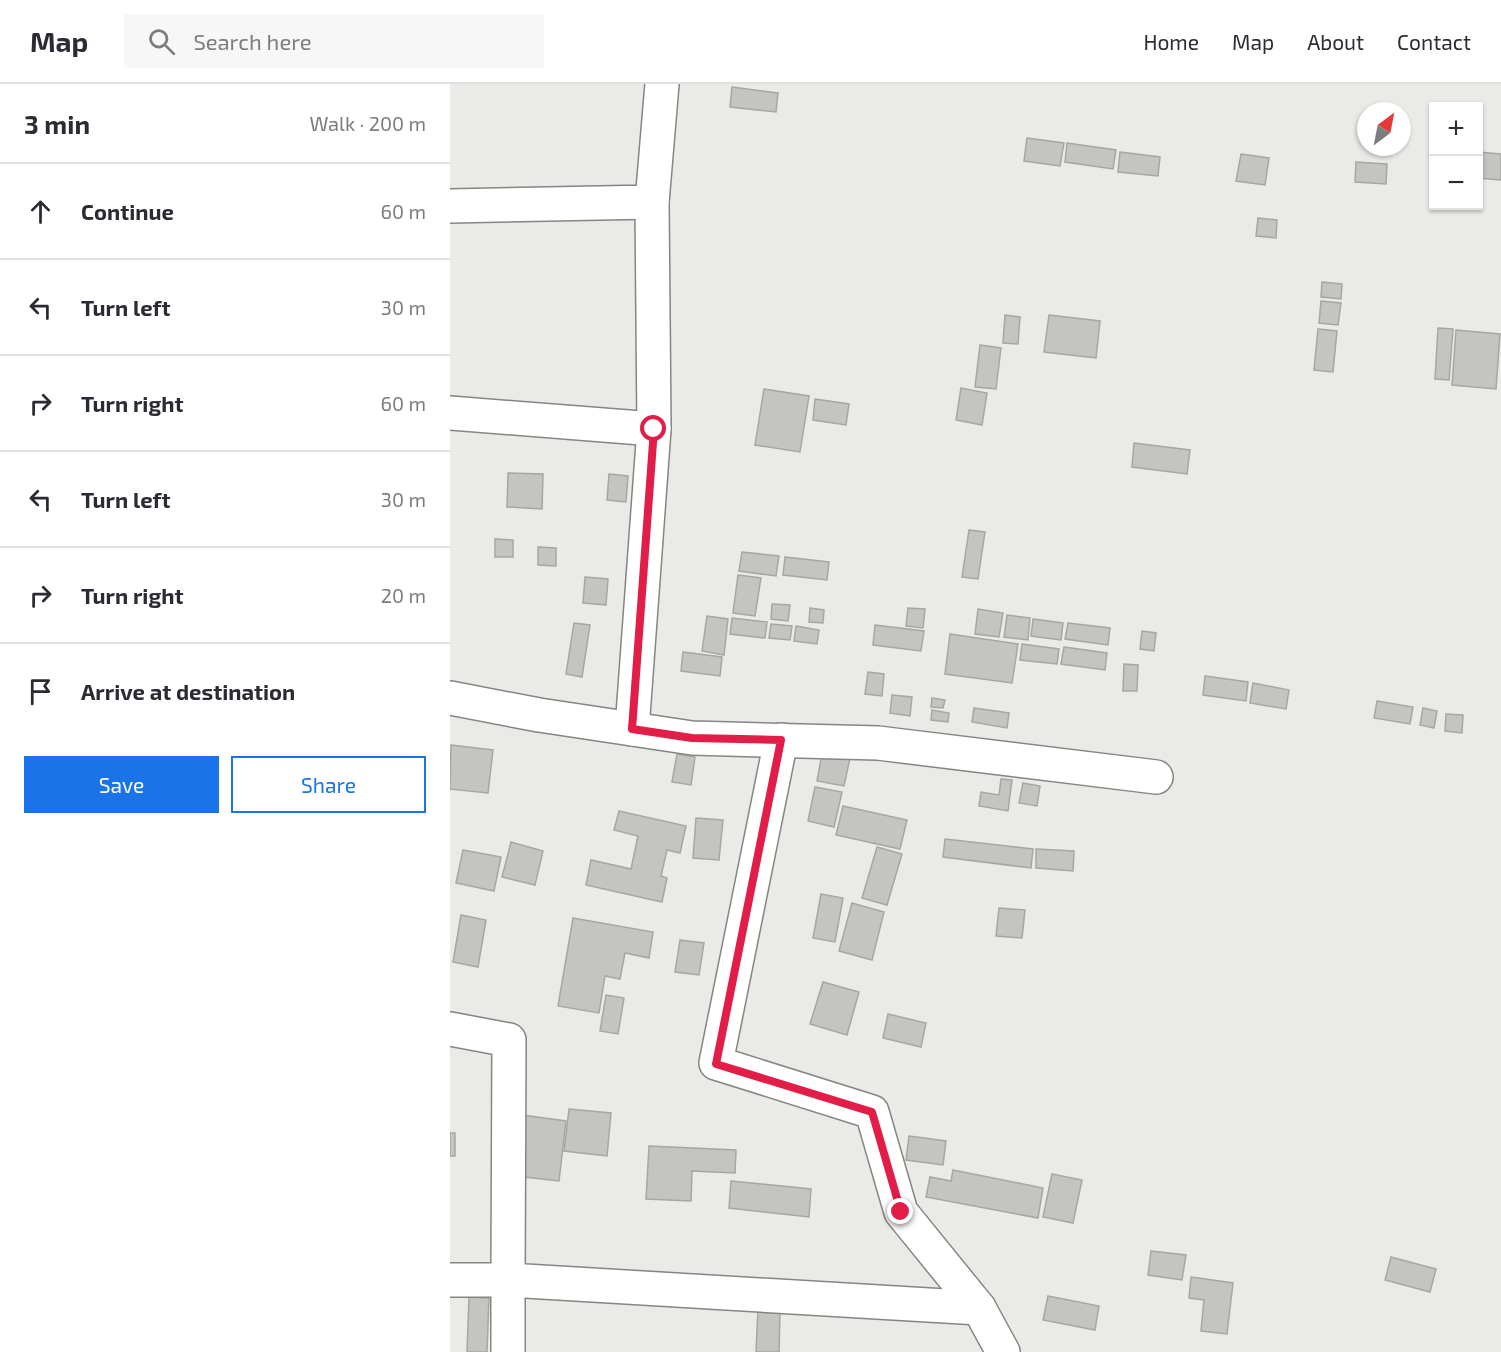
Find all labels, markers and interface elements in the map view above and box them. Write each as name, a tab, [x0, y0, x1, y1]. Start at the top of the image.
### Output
search box	[124, 14, 544, 68]
text: Map	[30, 24, 88, 58]
icon: search	[145, 25, 178, 58]
text: Search here	[193, 28, 312, 54]
text: Home	[1143, 29, 1199, 54]
text: Map	[1232, 29, 1274, 54]
text: About	[1307, 29, 1364, 54]
text: Contact	[1397, 29, 1471, 54]
north arrow	[1357, 102, 1411, 156]
map controls	[1429, 102, 1483, 210]
button: +	[1429, 102, 1483, 156]
text: 3 min	[24, 108, 90, 139]
text: Walk · 200 m	[309, 111, 426, 135]
button: −	[1429, 156, 1483, 210]
icon: ahead	[24, 195, 57, 228]
text: Continue	[81, 198, 174, 224]
text: 60 m	[381, 199, 426, 223]
icon: left	[24, 291, 57, 324]
text: Turn left	[81, 294, 170, 320]
text: 30 m	[381, 295, 426, 319]
icon: right	[24, 387, 57, 420]
text: Turn right	[81, 390, 183, 416]
text: 60 m	[381, 391, 426, 415]
route start	[640, 415, 666, 441]
icon: left	[24, 483, 57, 516]
text: Turn left	[81, 486, 170, 512]
text: 30 m	[381, 487, 426, 511]
icon: right	[24, 579, 57, 612]
text: Turn right	[81, 582, 183, 608]
text: 20 m	[381, 583, 426, 607]
icon: arrive	[24, 675, 57, 708]
text: Arrive at destination	[81, 678, 295, 704]
button: Save	[24, 756, 219, 813]
button: Share	[231, 756, 426, 813]
route end	[887, 1198, 913, 1224]

